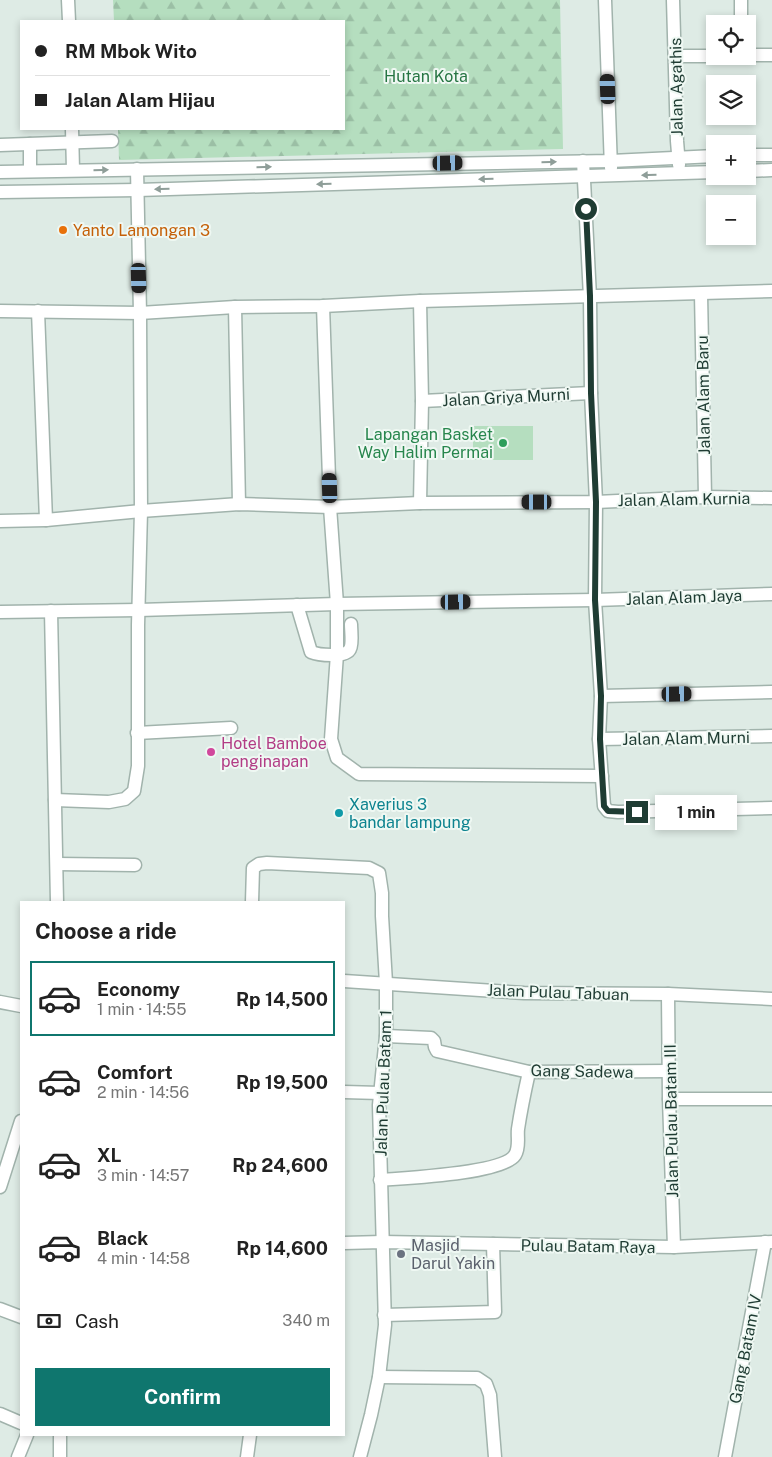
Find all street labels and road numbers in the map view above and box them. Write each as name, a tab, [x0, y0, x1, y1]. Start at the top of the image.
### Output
street label: Jalan Agathis	[666, 38, 687, 136]
street label: Jalan Alam Baru	[693, 335, 714, 455]
street label: Jalan Griya Murni	[442, 385, 570, 410]
street label: Jalan Alam Kurnia	[618, 489, 750, 510]
street label: Jalan Alam Jaya	[625, 586, 743, 609]
street label: Jalan Alam Murni	[622, 728, 750, 749]
street label: Jalan Pulau Tabuan	[486, 981, 629, 1004]
street label: Jalan Pulau Batam 1	[371, 1009, 396, 1157]
street label: Jalan Pulau Batam III	[661, 1044, 682, 1198]
street label: Gang Sadewa	[530, 1061, 634, 1082]
street label: Pulau Batam Raya	[520, 1236, 656, 1257]
street label: Gang Batam IV	[726, 1293, 765, 1405]

